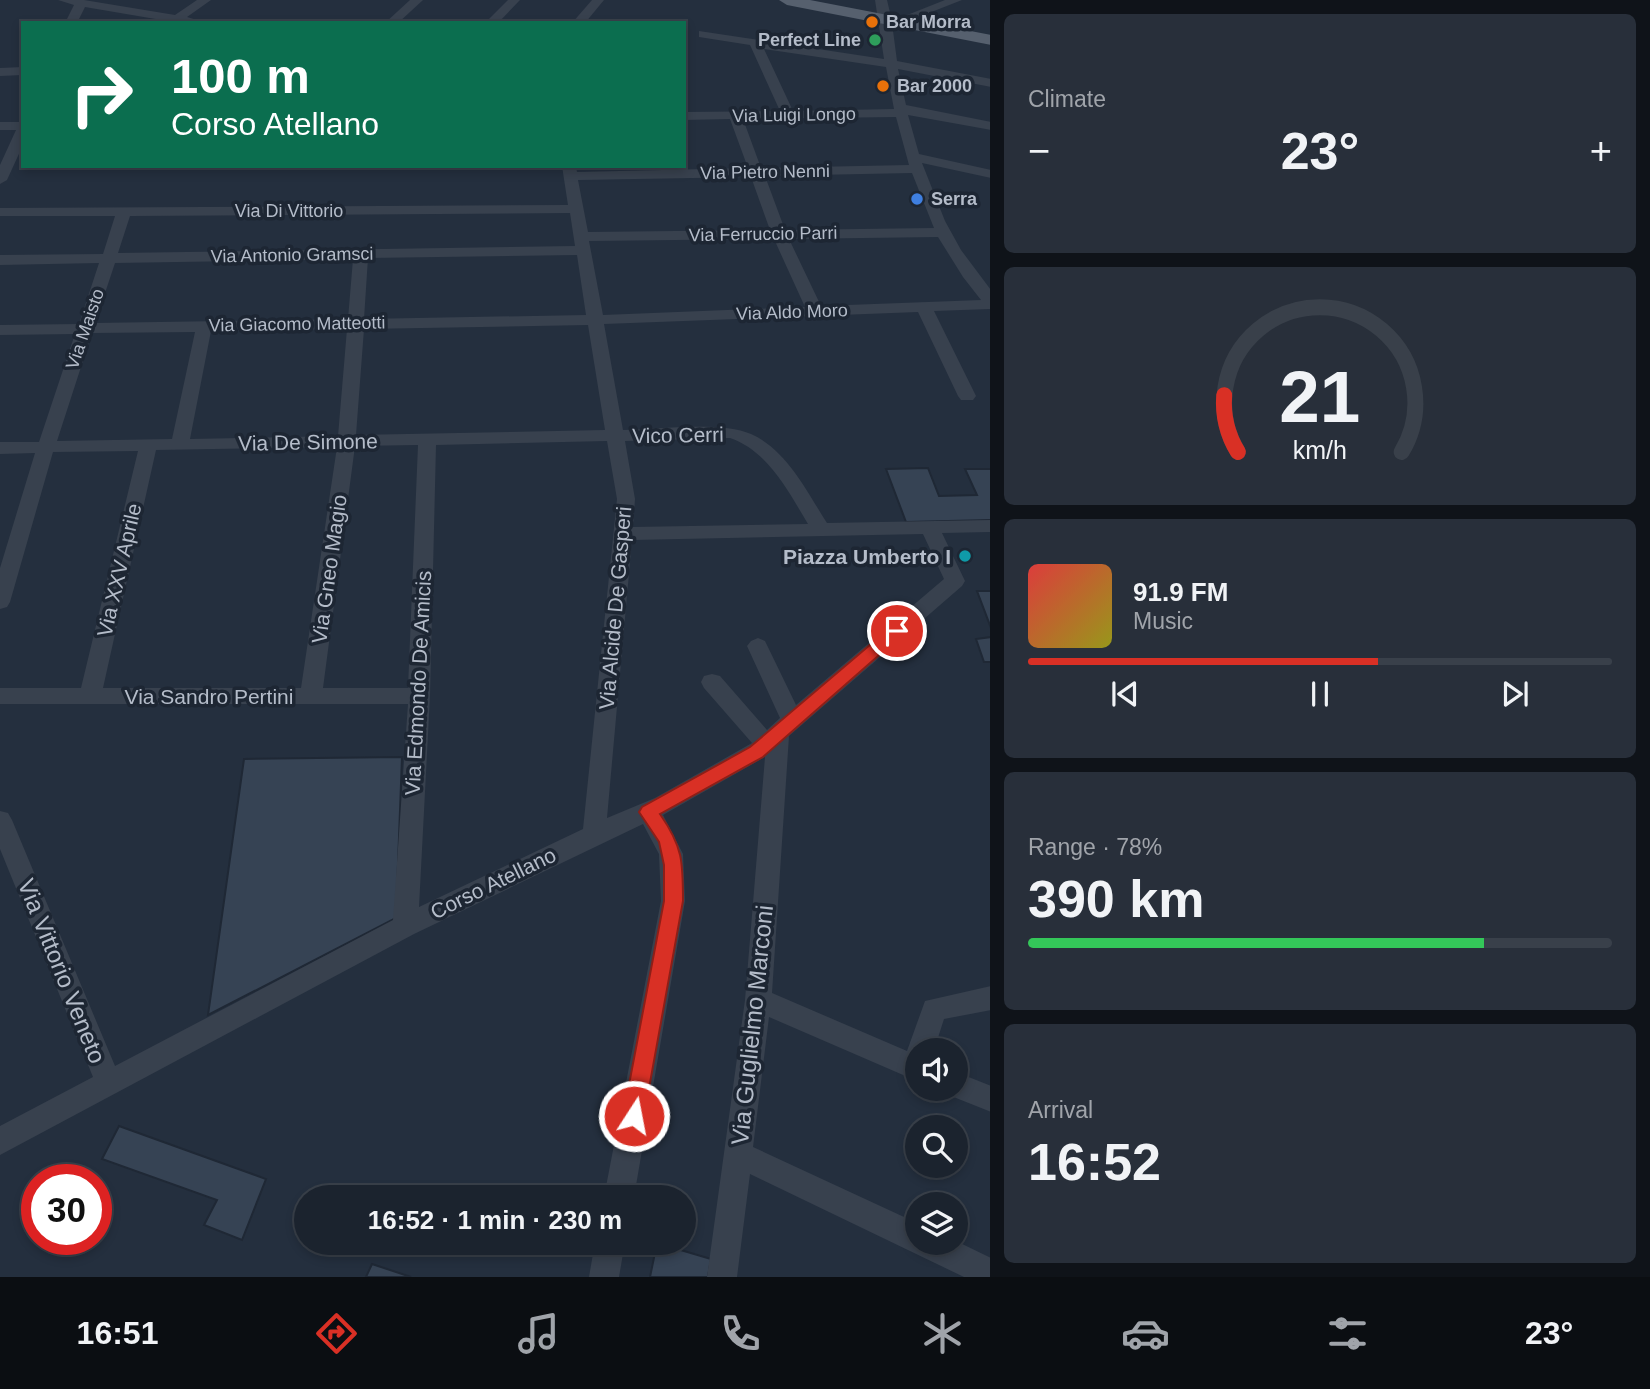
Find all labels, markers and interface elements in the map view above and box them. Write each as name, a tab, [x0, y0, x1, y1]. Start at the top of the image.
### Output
place label: Bar Morra	[886, 12, 972, 32]
marker: Bar Morra	[864, 14, 880, 30]
place label: Perfect Line	[758, 30, 861, 50]
marker: Perfect Line	[867, 32, 883, 48]
icon: right	[56, 49, 147, 140]
text: 100 m	[171, 49, 310, 103]
place label: Bar 2000	[897, 76, 972, 96]
marker: Bar 2000	[875, 78, 891, 94]
text: Climate	[1028, 86, 1106, 112]
street label: Via Luigi Longo	[732, 104, 856, 126]
text: Corso Atellano	[171, 106, 379, 142]
text: 23°	[1281, 122, 1359, 180]
text: −	[1028, 130, 1050, 172]
text: +	[1590, 130, 1612, 172]
street label: Via Pietro Nenni	[700, 161, 830, 183]
place label: Serra	[931, 189, 978, 209]
marker: Serra	[909, 191, 925, 207]
street label: Via Di Vittorio	[235, 201, 343, 221]
street label: Via Ferruccio Parri	[688, 223, 838, 245]
street label: Via Antonio Gramsci	[210, 244, 374, 266]
street label: Via Maisto	[62, 286, 108, 372]
street label: Via Aldo Moro	[736, 300, 848, 324]
street label: Via Giacomo Matteotti	[208, 312, 386, 336]
text: 21	[1280, 356, 1360, 437]
street label: Vico Cerri	[632, 423, 724, 447]
street label: Via De Simone	[238, 429, 378, 455]
text: km/h	[1293, 436, 1347, 464]
street label: Via Gneo Magio	[307, 493, 351, 645]
street label: Via XXV Aprile	[92, 501, 146, 639]
street label: Via Alcide De Gasperi	[595, 505, 635, 711]
place label: Piazza Umberto I	[783, 545, 951, 568]
marker: Piazza Umberto I	[957, 548, 973, 564]
street label: Via Edmondo De Amicis	[401, 570, 435, 796]
text: 91.9 FM	[1133, 577, 1228, 607]
pin	[867, 601, 927, 661]
text: Music	[1133, 608, 1193, 634]
icon: arrive	[878, 612, 916, 650]
icon: previous	[1106, 675, 1144, 713]
icon: pause	[1301, 675, 1339, 713]
icon: next	[1496, 675, 1534, 713]
street label: Via Sandro Pertini	[125, 685, 293, 708]
text: Range · 78%	[1028, 834, 1162, 860]
street label: Corso Atellano	[427, 843, 559, 923]
text: 390 km	[1028, 870, 1204, 928]
street label: Via Vittorio Veneto	[13, 875, 111, 1067]
street label: Via Guglielmo Marconi	[726, 904, 778, 1146]
map controls	[905, 1038, 968, 1255]
button: sound	[905, 1038, 968, 1101]
position arrow	[597, 1079, 671, 1153]
text: Arrival	[1028, 1097, 1093, 1123]
button: search	[905, 1115, 968, 1178]
text: 16:52	[1028, 1133, 1161, 1191]
speed limit sign: 30	[21, 1164, 112, 1255]
button: layers	[905, 1192, 968, 1255]
text: 16:52 · 1 min · 230 m	[368, 1205, 622, 1235]
icon: directions	[312, 1309, 361, 1358]
icon: music	[514, 1309, 563, 1358]
icon: phone	[716, 1309, 765, 1358]
icon: climate	[918, 1309, 967, 1358]
icon: car	[1121, 1309, 1170, 1358]
icon: filters	[1323, 1309, 1372, 1358]
text: 16:51	[77, 1315, 158, 1351]
text: 23°	[1525, 1315, 1573, 1351]

